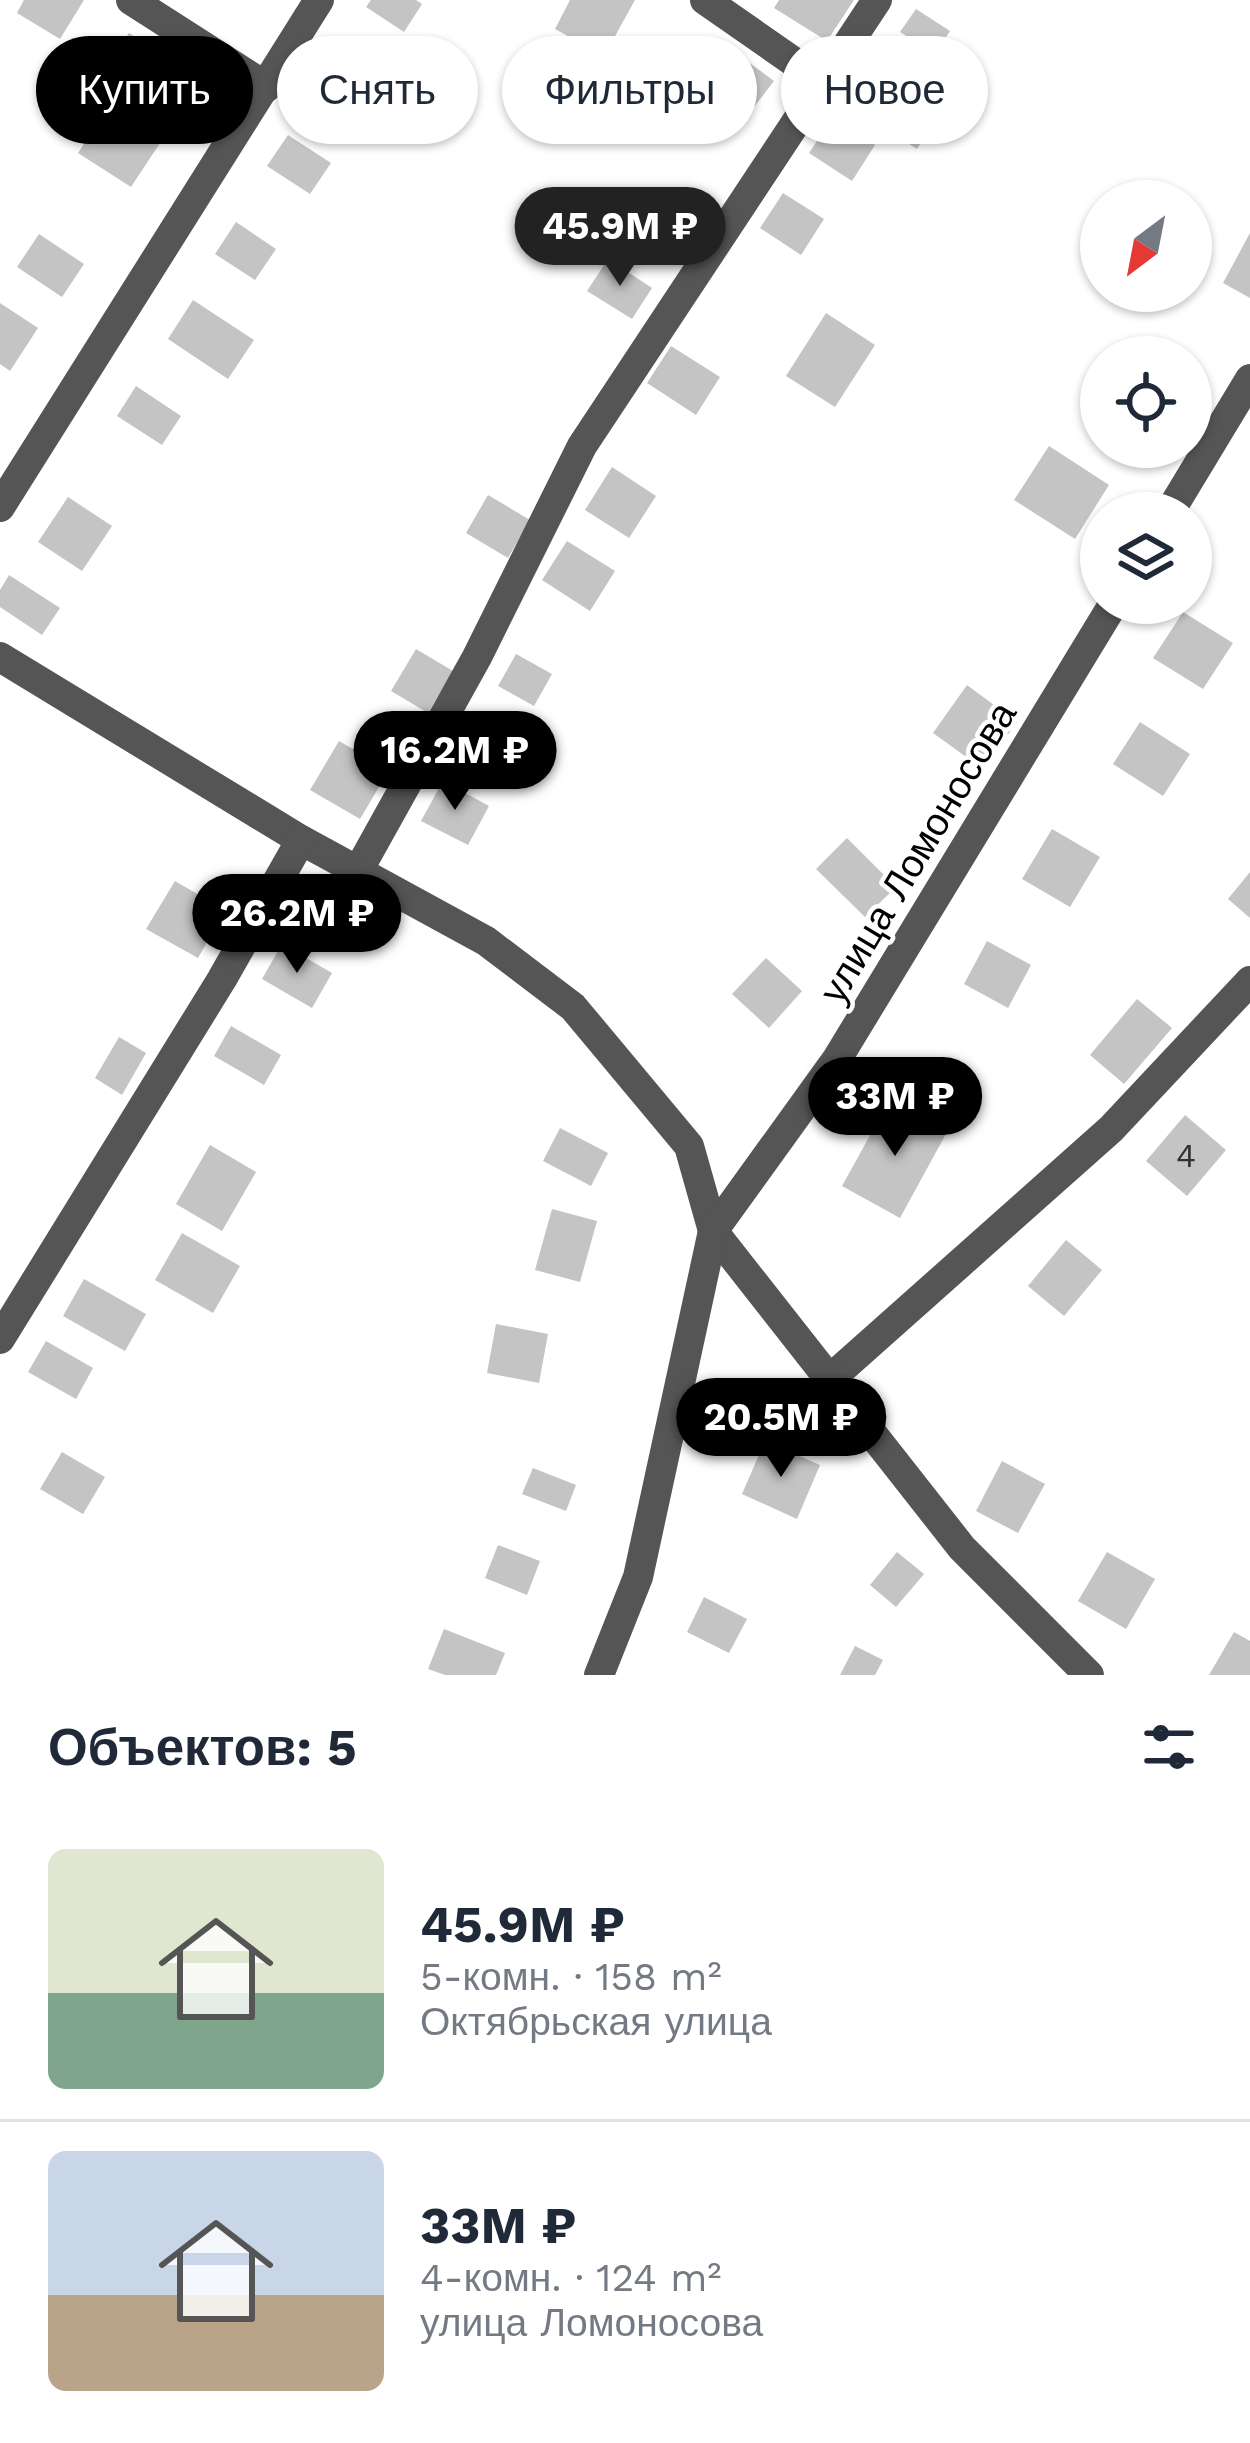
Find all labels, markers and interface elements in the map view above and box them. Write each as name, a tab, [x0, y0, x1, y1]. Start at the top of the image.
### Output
chip: Купить	[36, 36, 253, 144]
chip: Снять	[277, 36, 478, 144]
chip: Фильтры	[502, 36, 757, 144]
chip: Новое	[781, 36, 988, 144]
north arrow	[1080, 180, 1212, 312]
map controls	[1080, 180, 1212, 624]
pin: 45.9M ₽	[509, 187, 731, 289]
text: 45.9M ₽	[542, 203, 698, 248]
button: locate	[1080, 336, 1212, 468]
button: layers	[1080, 492, 1212, 624]
street label: улица Ломоносова	[810, 693, 1025, 1011]
pin: 16.2M ₽	[344, 711, 566, 813]
text: 16.2M ₽	[381, 727, 529, 772]
pin: 26.2M ₽	[186, 874, 408, 976]
text: 26.2M ₽	[219, 890, 375, 935]
pin: 33M ₽	[811, 1057, 979, 1159]
text: 33M ₽	[835, 1073, 955, 1118]
house number: 4	[1176, 1136, 1196, 1175]
pin: 20.5M ₽	[670, 1378, 892, 1480]
text: 20.5M ₽	[703, 1394, 859, 1439]
icon: filters	[1136, 1714, 1202, 1780]
text: Объектов: 5	[48, 1718, 357, 1777]
text: 45.9M ₽	[420, 1895, 625, 1954]
icon: home	[144, 1897, 288, 2041]
text: 5-комн. · 158 m²	[420, 1954, 722, 1999]
text: Октябрьская улица	[420, 1999, 772, 2044]
text: 33M ₽	[420, 2196, 577, 2255]
icon: home	[144, 2199, 288, 2343]
text: 4-комн. · 124 m²	[420, 2255, 722, 2300]
text: улица Ломоносова	[420, 2300, 763, 2345]

